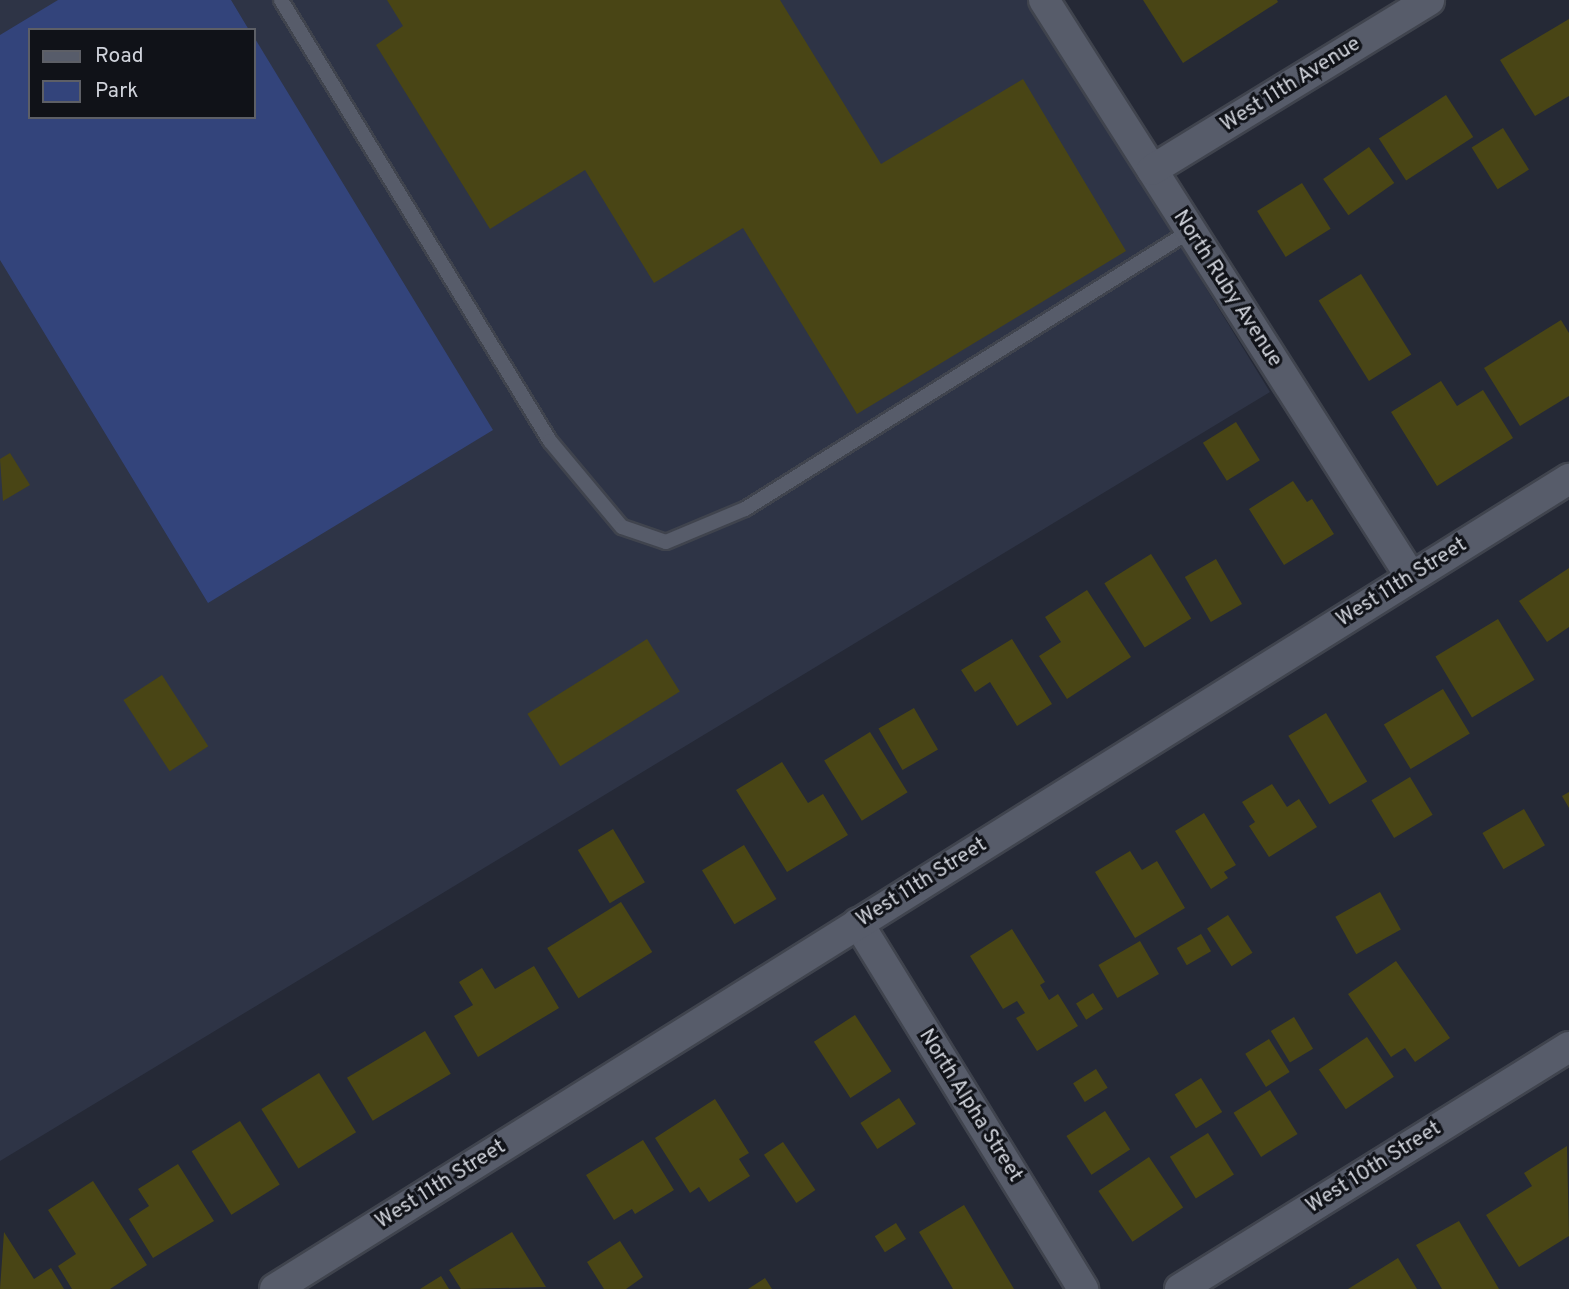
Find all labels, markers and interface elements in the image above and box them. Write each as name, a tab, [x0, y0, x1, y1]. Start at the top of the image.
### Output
legend	[28, 28, 256, 119]
street label: West 11th Avenue	[1216, 32, 1366, 138]
text: Road	[95, 43, 144, 70]
text: Park	[95, 78, 138, 105]
street label: North Ruby Avenue	[1167, 206, 1287, 372]
street label: West 11th Street	[1332, 533, 1472, 633]
street label: West 11th Street	[852, 833, 992, 933]
street label: North Alpha Street	[913, 1024, 1027, 1188]
street label: West 10th Street	[1302, 1116, 1446, 1220]
street label: West 11th Street	[371, 1135, 511, 1235]

